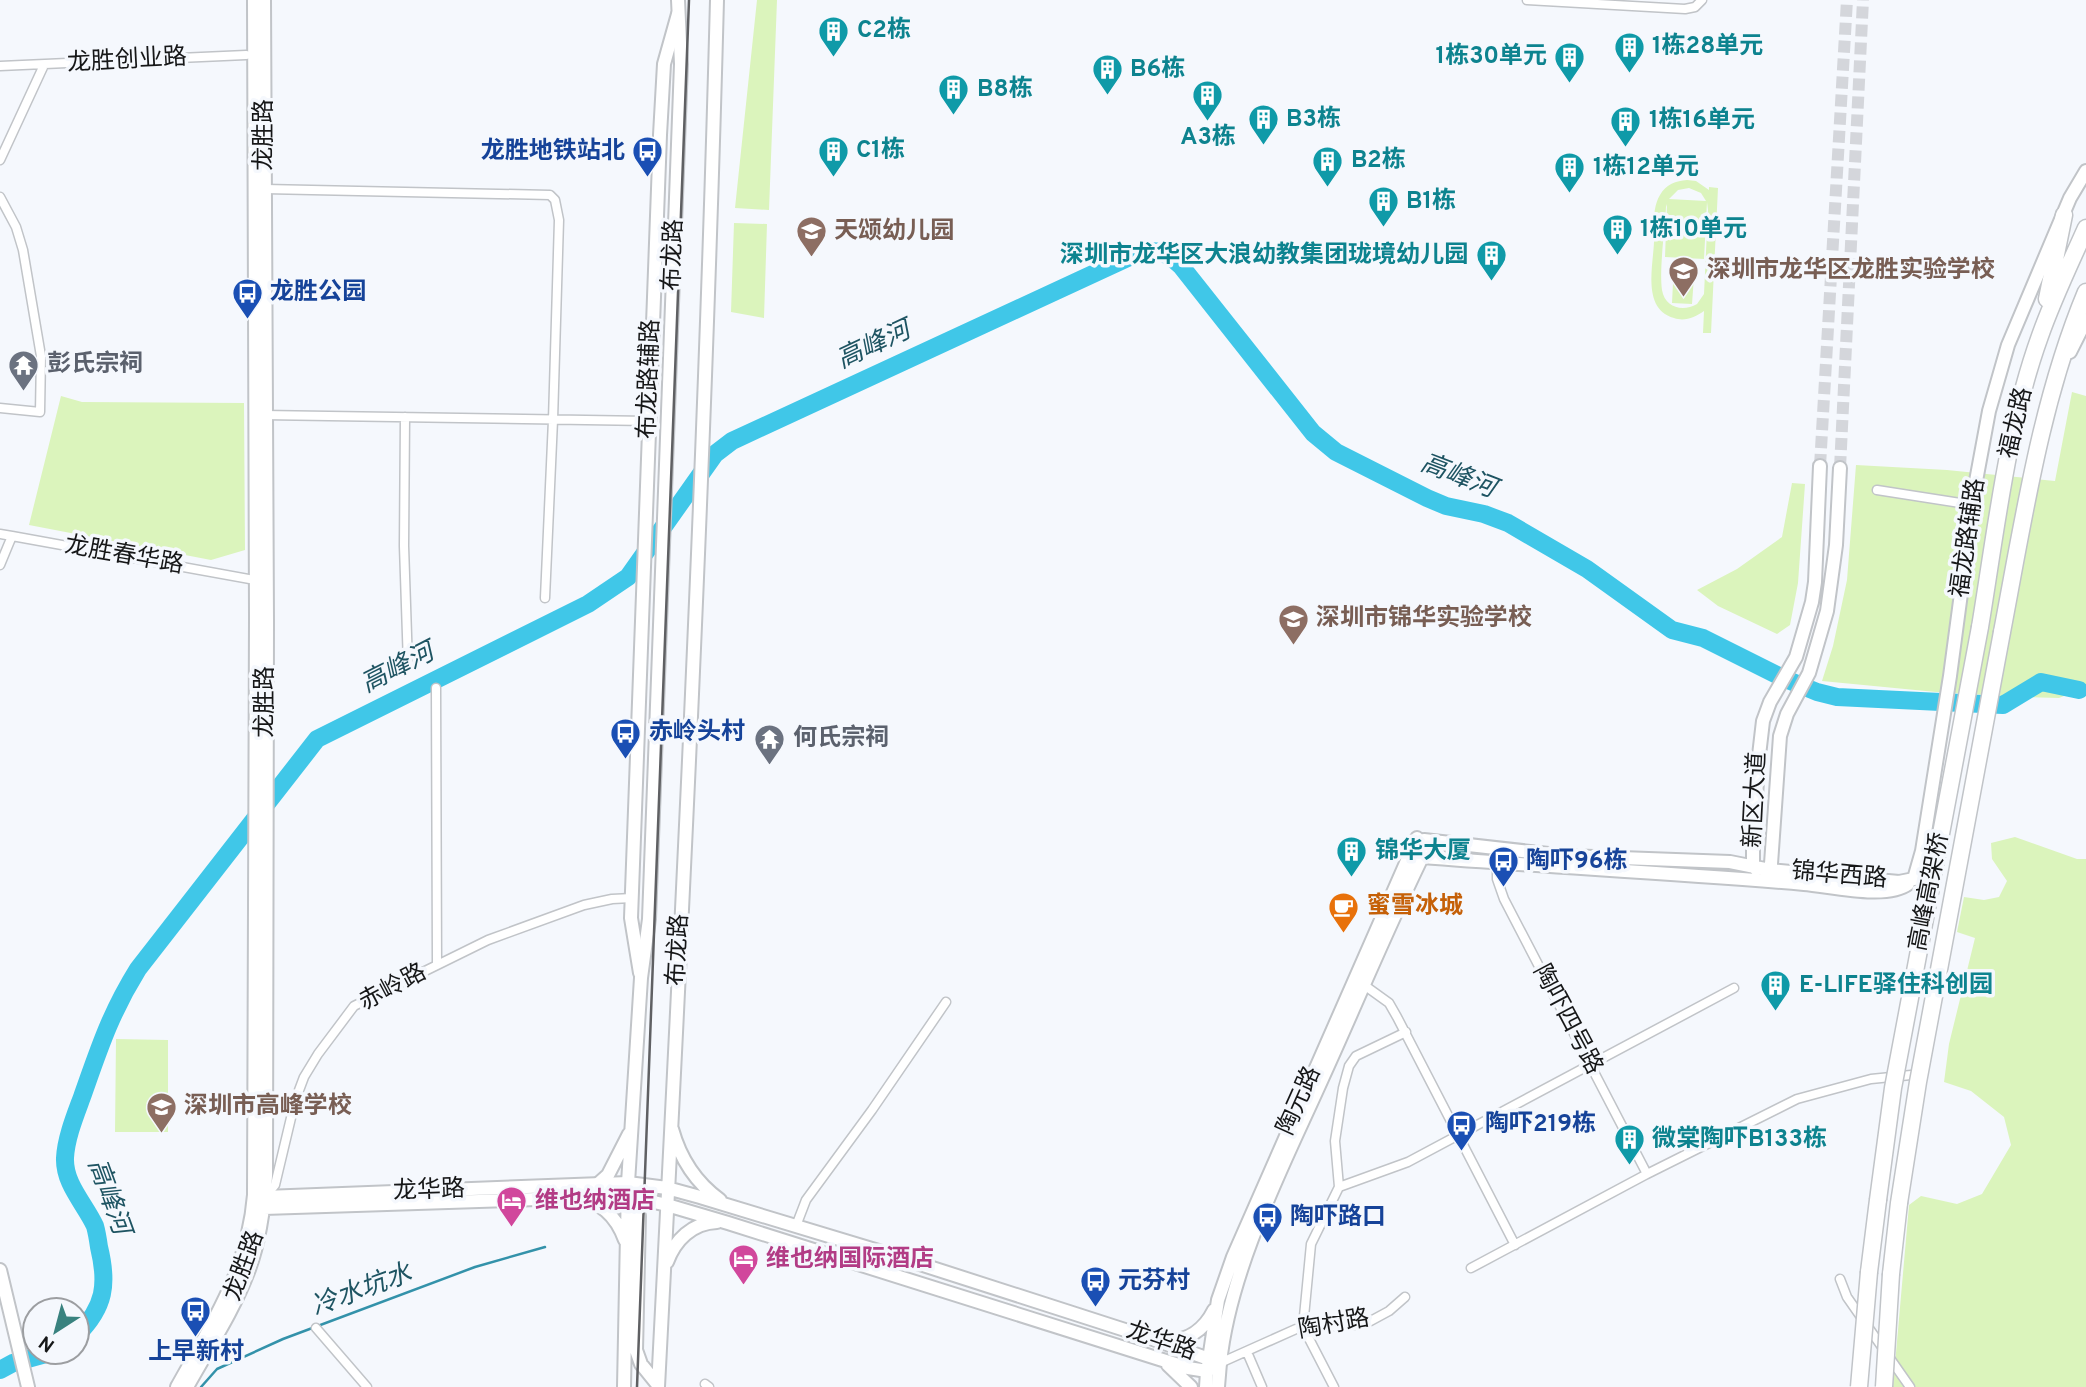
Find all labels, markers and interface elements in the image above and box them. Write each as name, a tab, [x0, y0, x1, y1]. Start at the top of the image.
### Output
building icon: C2栋	[817, 14, 851, 58]
place label: C2栋	[857, 16, 911, 46]
building icon: 1栋28单元	[1612, 30, 1646, 74]
place label: 1栋28单元	[1652, 32, 1763, 62]
building icon: 1栋30单元	[1553, 40, 1587, 84]
place label: 1栋30单元	[1436, 42, 1547, 72]
street label: 龙胜创业路	[66, 43, 188, 79]
building icon: B6栋	[1090, 53, 1124, 97]
place label: B6栋	[1130, 55, 1185, 85]
building icon: B8栋	[937, 73, 971, 117]
place label: B8栋	[977, 75, 1033, 105]
building icon: A3栋	[1191, 79, 1225, 123]
street label: 龙胜路	[250, 99, 280, 171]
building icon: B3栋	[1246, 103, 1280, 147]
building icon: 1栋16单元	[1609, 104, 1643, 148]
place label: B3栋	[1286, 105, 1341, 135]
place label: 1栋16单元	[1649, 106, 1755, 136]
place label: A3栋	[1180, 123, 1236, 153]
building icon: C1栋	[816, 134, 850, 178]
bus stop icon: 龙胜地铁站北	[631, 135, 665, 179]
place label: C1栋	[856, 136, 905, 166]
place label: 龙胜地铁站北	[481, 137, 625, 167]
building icon: B2栋	[1311, 144, 1345, 188]
place label: B2栋	[1351, 146, 1406, 176]
building icon: 1栋12单元	[1553, 151, 1587, 195]
place label: 1栋12单元	[1593, 153, 1699, 183]
building icon: B1栋	[1366, 185, 1400, 229]
place label: B1栋	[1406, 187, 1456, 217]
building icon: 1栋10单元	[1600, 213, 1634, 257]
school or university icon: 天颂幼儿园	[794, 215, 828, 259]
place label: 1栋10单元	[1640, 215, 1747, 245]
place label: 天颂幼儿园	[834, 217, 954, 247]
street label: 布龙路	[658, 218, 690, 292]
building icon: 深圳市龙华区大浪幼教集团珑境幼儿园	[1474, 239, 1508, 283]
place label: 深圳市龙华区大浪幼教集团珑境幼儿园	[1060, 241, 1468, 271]
school or university icon: 深圳市龙华区龙胜实验学校	[1667, 254, 1701, 298]
place label: 深圳市龙华区龙胜实验学校	[1707, 256, 1995, 286]
bus stop icon: 龙胜公园	[230, 276, 264, 320]
place label: 龙胜公园	[270, 278, 366, 308]
water label: 高峰河	[832, 312, 921, 377]
street label: 布龙路辅路	[633, 319, 667, 439]
temple icon: 彭氏宗祠	[7, 348, 41, 392]
place label: 彭氏宗祠	[47, 350, 143, 380]
street label: 福龙路	[1994, 385, 2040, 461]
water label: 高峰河	[1416, 448, 1505, 508]
street label: 福龙路辅路	[1946, 476, 1992, 600]
street label: 龙胜春华路	[62, 531, 186, 581]
school or university icon: 深圳市锦华实验学校	[1276, 602, 1310, 646]
place label: 深圳市锦华实验学校	[1316, 604, 1532, 634]
water label: 高峰河	[356, 634, 445, 701]
street label: 龙胜路	[251, 666, 281, 738]
bus stop icon: 赤岭头村	[609, 716, 643, 760]
place label: 赤岭头村	[649, 718, 745, 748]
temple icon: 何氏宗祠	[753, 722, 787, 766]
place label: 何氏宗祠	[793, 724, 889, 754]
street label: 新区大道	[1739, 751, 1773, 849]
street label: 高峰高架桥	[1904, 830, 1956, 954]
building icon: 锦华大厦	[1335, 835, 1369, 879]
place label: 锦华大厦	[1375, 837, 1471, 867]
bus stop icon: 陶吓96栋	[1486, 845, 1520, 889]
place label: 陶吓96栋	[1526, 847, 1628, 877]
street label: 锦华西路	[1790, 857, 1888, 895]
cafe icon: 蜜雪冰城	[1327, 890, 1361, 934]
place label: 蜜雪冰城	[1367, 892, 1463, 922]
street label: 布龙路	[662, 913, 696, 987]
street label: 赤岭路	[354, 958, 432, 1018]
street label: 陶吓四号路	[1526, 960, 1608, 1080]
building icon: E-LIFE驿住科创园	[1759, 969, 1793, 1013]
place label: E-LIFE驿住科创园	[1799, 971, 1993, 1001]
street label: 陶元路	[1272, 1062, 1328, 1140]
school or university icon: 深圳市高峰学校	[144, 1090, 178, 1134]
place label: 深圳市高峰学校	[184, 1092, 352, 1122]
bus stop icon: 陶吓219栋	[1445, 1108, 1479, 1152]
place label: 陶吓219栋	[1485, 1110, 1596, 1140]
building icon: 微棠陶吓B133栋	[1612, 1123, 1646, 1167]
place label: 微棠陶吓B133栋	[1652, 1125, 1827, 1155]
water label: 高峰河	[79, 1155, 139, 1244]
street label: 龙华路	[392, 1175, 466, 1207]
hotel icon: 维也纳酒店	[495, 1185, 529, 1229]
place label: 维也纳酒店	[535, 1187, 655, 1217]
bus stop icon: 陶吓路口	[1250, 1201, 1284, 1245]
place label: 陶吓路口	[1290, 1203, 1386, 1233]
street label: 龙胜路	[219, 1227, 271, 1305]
hotel icon: 维也纳国际酒店	[726, 1243, 760, 1287]
place label: 维也纳国际酒店	[766, 1245, 934, 1275]
water label: 冷水坑水	[307, 1257, 417, 1324]
bus stop icon: 元芬村	[1078, 1265, 1112, 1309]
place label: 元芬村	[1118, 1267, 1190, 1297]
bus stop icon: 上早新村	[179, 1294, 213, 1338]
north arrow	[21, 1296, 91, 1366]
street label: 陶村路	[1296, 1304, 1372, 1346]
street label: 龙华路	[1122, 1316, 1200, 1368]
text: N	[35, 1329, 60, 1357]
place label: 上早新村	[148, 1338, 244, 1368]

